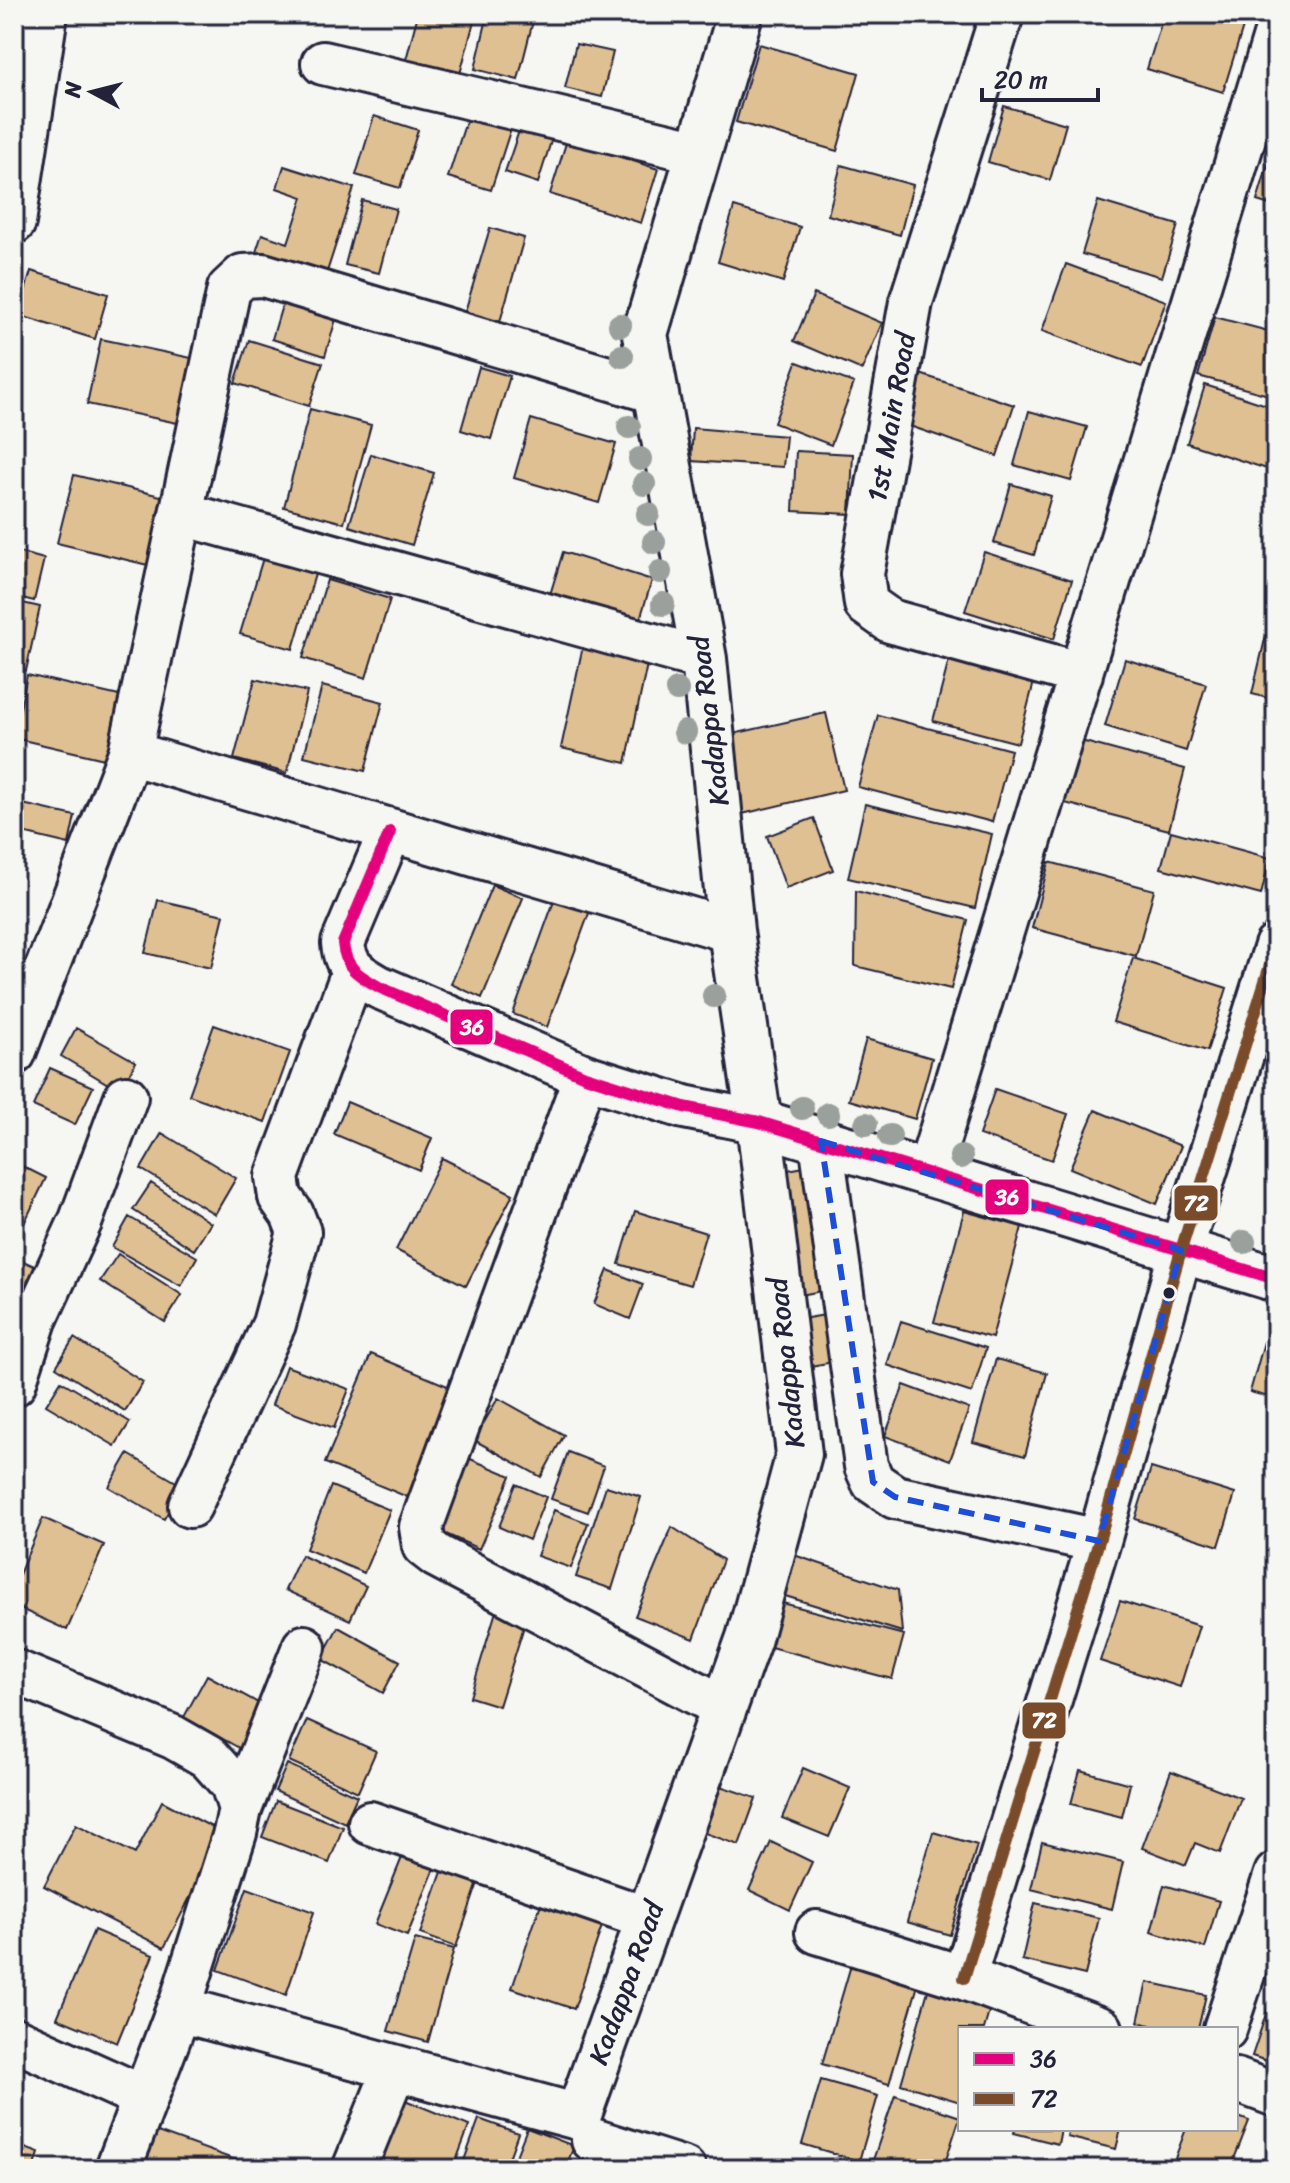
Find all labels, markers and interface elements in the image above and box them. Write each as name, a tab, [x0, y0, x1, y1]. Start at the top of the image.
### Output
north arrow	[52, 52, 132, 132]
scale bar	[982, 52, 1098, 102]
text: 20 m	[994, 59, 1048, 101]
text: N	[52, 79, 93, 101]
street label: 1st Main Road	[852, 326, 930, 506]
street label: Kadappa Road	[674, 631, 744, 809]
line badge: 36	[449, 1008, 494, 1046]
text: 36	[459, 1008, 484, 1047]
line badge: 36	[984, 1178, 1030, 1216]
text: 36	[994, 1178, 1019, 1217]
line badge: 72	[1173, 1184, 1219, 1222]
text: 72	[1183, 1184, 1209, 1223]
street label: Kadappa Road	[752, 1273, 819, 1451]
unlabelled marker	[1161, 1285, 1177, 1301]
line badge: 72	[1021, 1701, 1067, 1740]
text: 72	[1031, 1701, 1057, 1740]
street label: Kadappa Road	[574, 1892, 679, 2072]
legend	[958, 2027, 1238, 2131]
text: 36	[1030, 2038, 1057, 2080]
text: 72	[1030, 2078, 1058, 2120]

